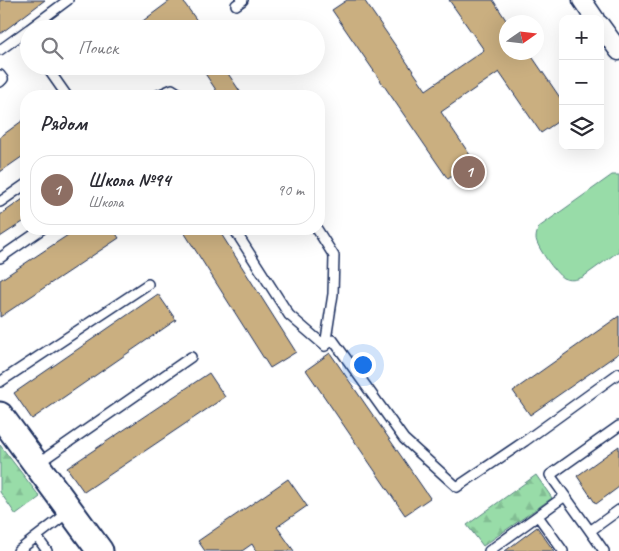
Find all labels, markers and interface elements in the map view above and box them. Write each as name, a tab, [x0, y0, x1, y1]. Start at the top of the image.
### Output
north arrow	[499, 15, 544, 60]
map controls	[559, 15, 604, 150]
button: +	[559, 15, 604, 60]
search box	[20, 20, 325, 75]
icon: search	[38, 34, 66, 62]
text: Поиск	[78, 36, 118, 60]
button: −	[559, 60, 604, 105]
button: layers	[559, 105, 604, 150]
text: Рядом	[40, 110, 87, 136]
pin: 1	[453, 153, 485, 191]
text: Школа №94	[88, 168, 170, 192]
text: 1	[53, 180, 61, 200]
text: 90 m	[277, 180, 304, 200]
text: Школа	[88, 192, 123, 212]
your location	[350, 352, 376, 378]

